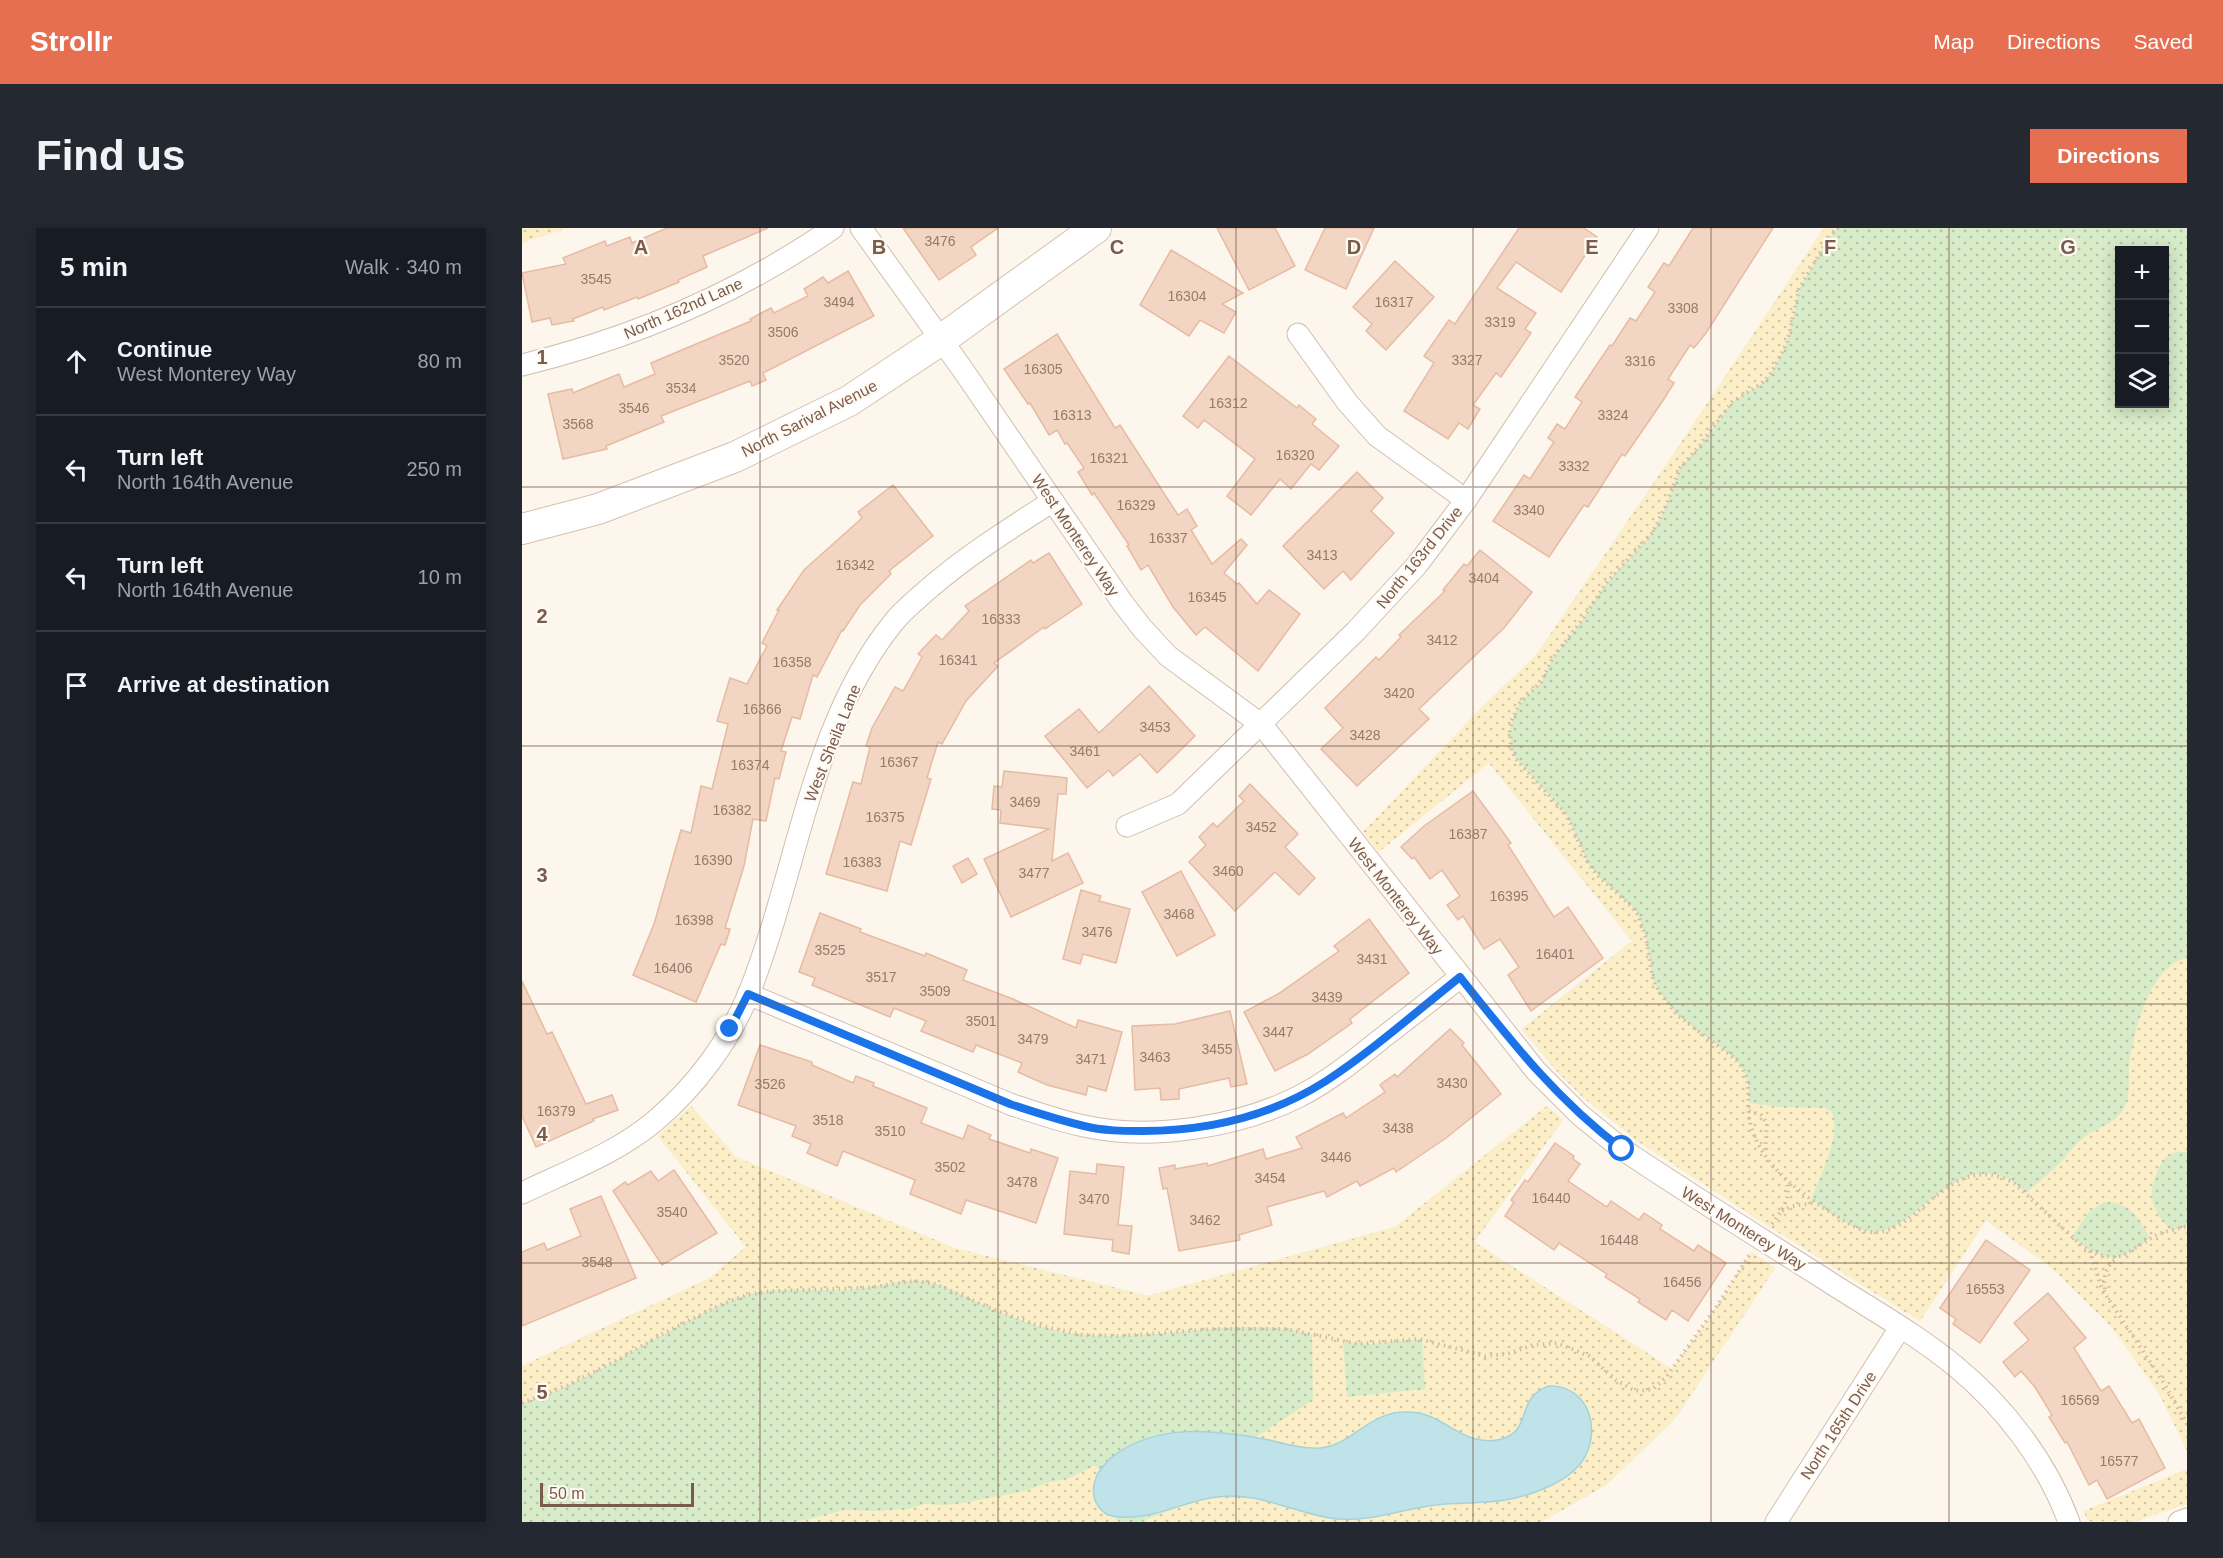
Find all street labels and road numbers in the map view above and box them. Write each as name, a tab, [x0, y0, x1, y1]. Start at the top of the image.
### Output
street label: North 162nd Lane	[621, 275, 745, 342]
street label: North Sarival Avenue	[739, 377, 880, 460]
street label: West Monterey Way	[1029, 471, 1123, 599]
street label: North 163rd Drive	[1373, 503, 1466, 612]
street label: West Sheila Lane	[801, 682, 864, 804]
street label: West Monterey Way	[1345, 835, 1446, 958]
street label: West Monterey Way	[1679, 1183, 1809, 1274]
street label: North 165th Drive	[1797, 1368, 1880, 1482]

